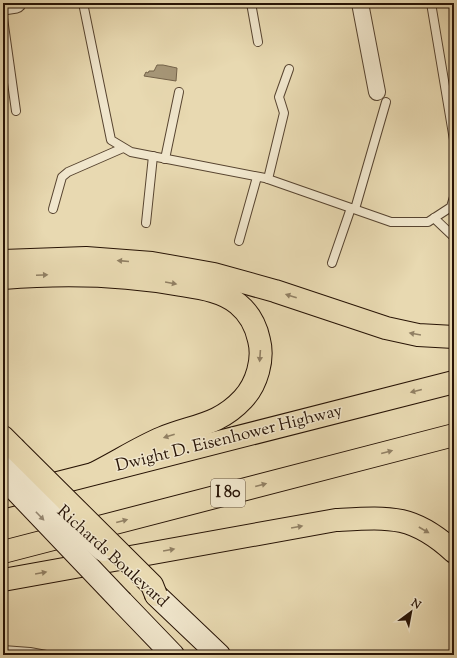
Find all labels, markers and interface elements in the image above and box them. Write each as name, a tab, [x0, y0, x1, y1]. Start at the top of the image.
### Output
one-way arrow	[117, 258, 129, 264]
one-way arrow	[36, 272, 49, 278]
one-way arrow	[165, 280, 177, 286]
one-way arrow	[285, 293, 297, 299]
one-way arrow	[409, 331, 421, 337]
one-way arrow	[257, 350, 264, 362]
one-way arrow	[410, 389, 422, 395]
street label: Dwight D. Eisenhower Highway	[113, 399, 345, 479]
one-way arrow	[163, 433, 175, 439]
one-way arrow	[382, 449, 394, 455]
road number: I 80	[211, 479, 245, 507]
one-way arrow	[255, 481, 268, 487]
street label: Richards Boulevard	[51, 500, 173, 614]
one-way arrow	[35, 511, 44, 521]
one-way arrow	[116, 518, 128, 524]
one-way arrow	[291, 524, 303, 530]
one-way arrow	[419, 526, 430, 533]
one-way arrow	[163, 547, 175, 553]
one-way arrow	[35, 570, 48, 576]
north arrow	[391, 592, 431, 632]
text: N	[407, 595, 424, 614]

